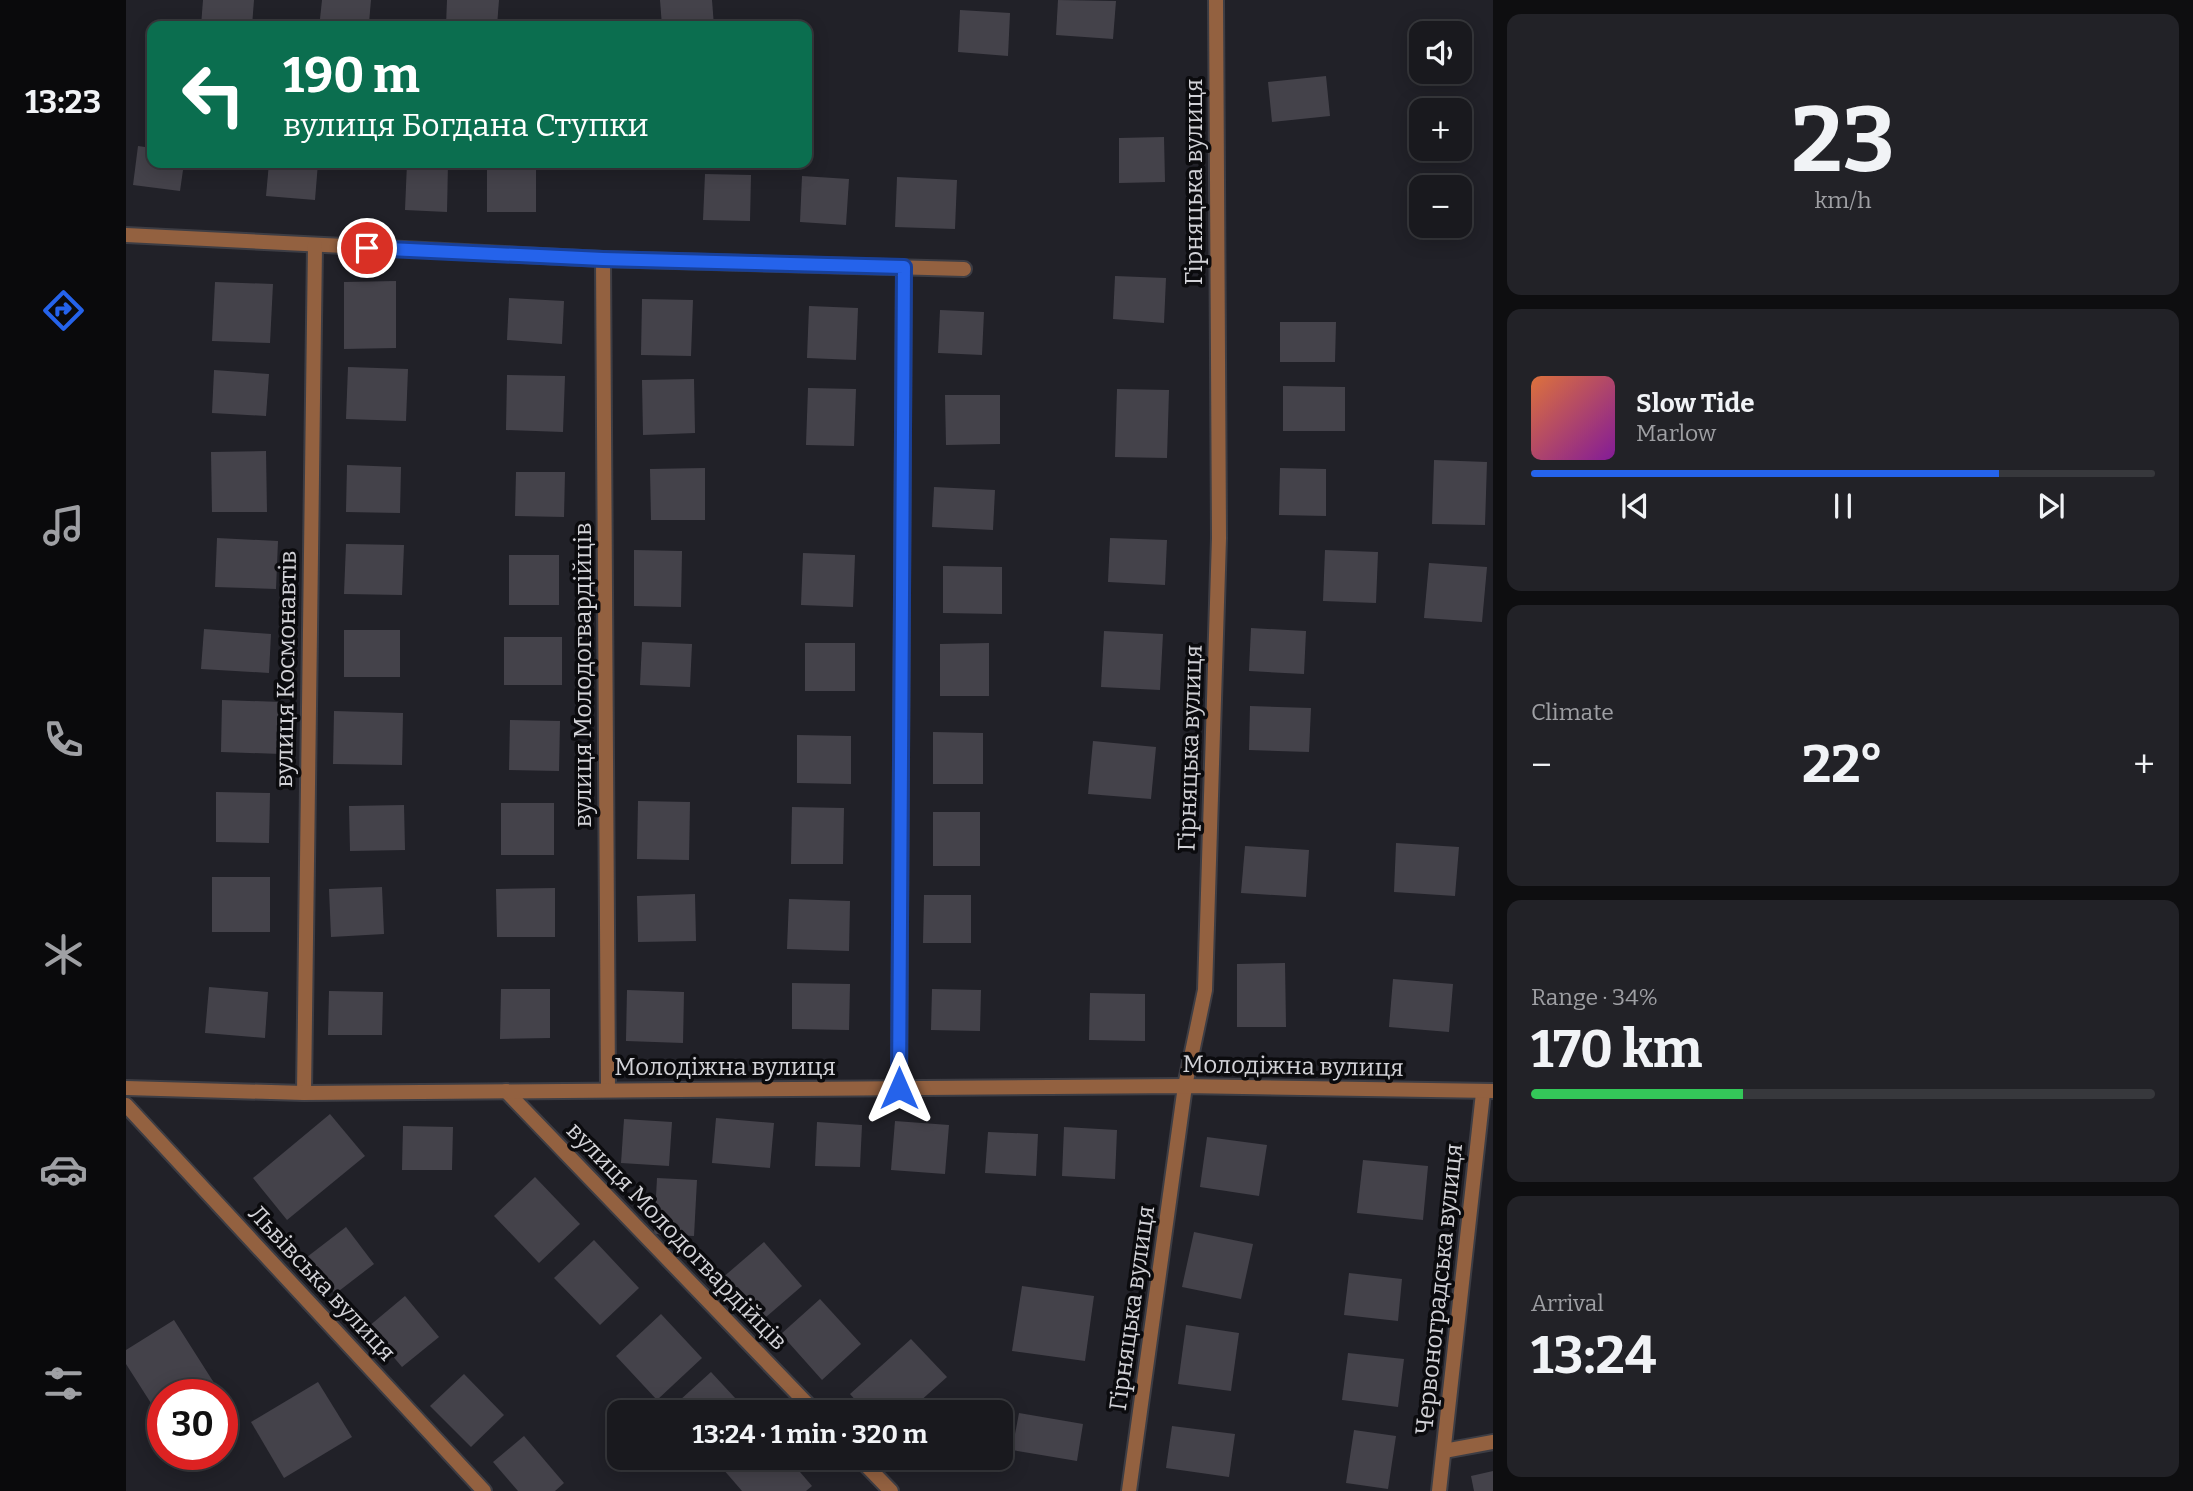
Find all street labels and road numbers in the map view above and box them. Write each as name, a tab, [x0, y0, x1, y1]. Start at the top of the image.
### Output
street label: Гірняцька вулиця	[1180, 79, 1208, 285]
street label: вулиця Молодогвардійців	[569, 522, 597, 828]
street label: вулиця Космонавтів	[270, 550, 302, 788]
street label: Гірняцька вулиця	[1172, 644, 1208, 852]
street label: Молодіжна вулиця	[1182, 1050, 1404, 1082]
street label: Молодіжна вулиця	[614, 1053, 836, 1081]
street label: вулиця Молодогвардійців	[561, 1117, 793, 1355]
street label: Червоноградська вулиця	[1410, 1142, 1468, 1436]
street label: Львівська вулиця	[243, 1200, 401, 1366]
street label: Гірняцька вулиця	[1104, 1204, 1160, 1412]

